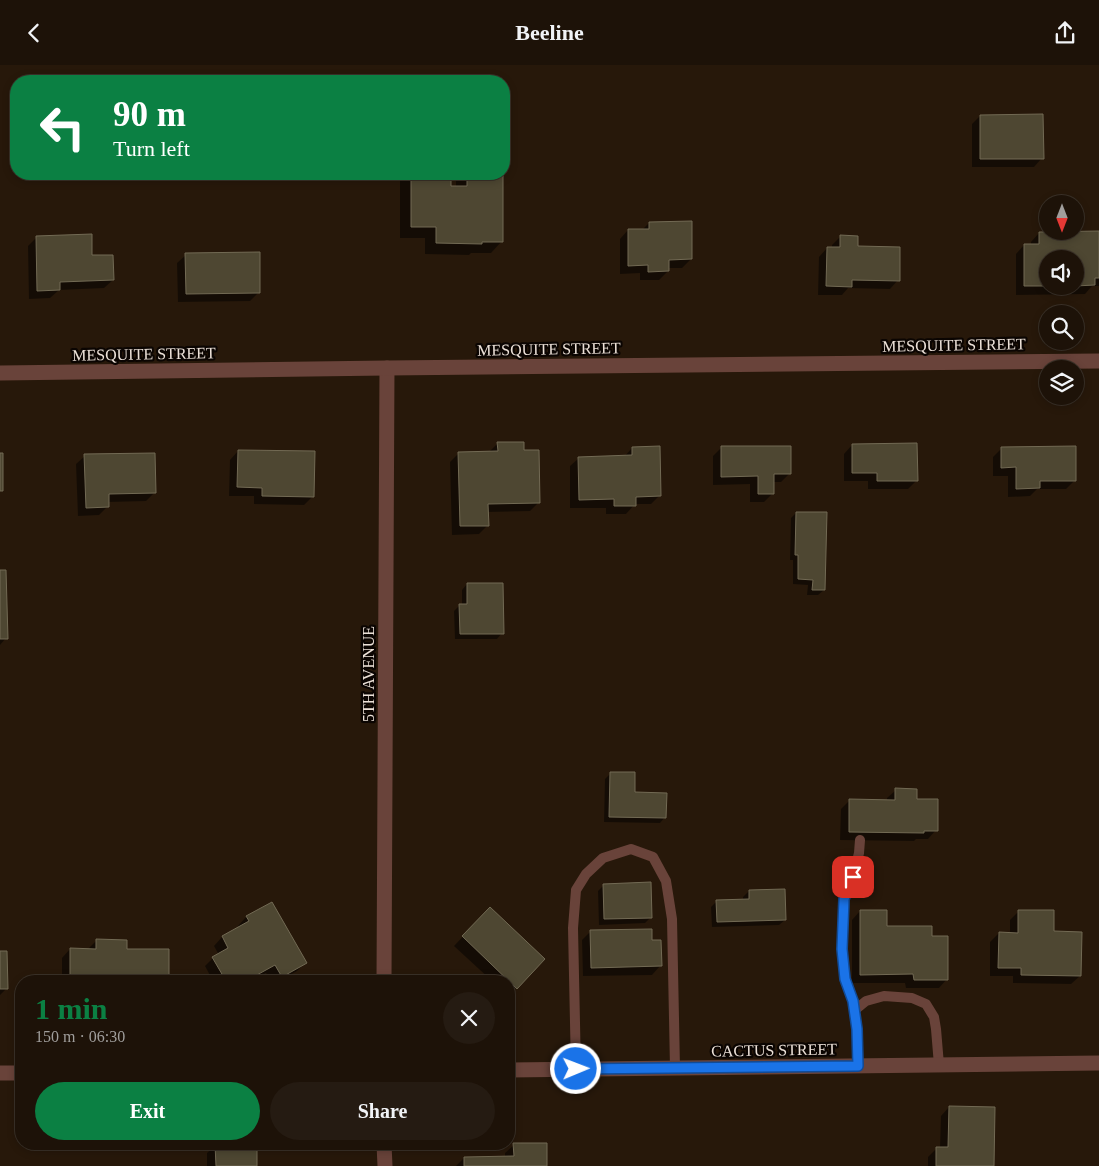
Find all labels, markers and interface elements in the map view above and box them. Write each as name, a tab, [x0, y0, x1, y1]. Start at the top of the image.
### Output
icon: back	[20, 19, 48, 47]
icon: share	[1051, 19, 1079, 47]
text: Beeline	[515, 20, 584, 45]
icon: left	[30, 95, 95, 160]
text: 90 m	[113, 95, 186, 134]
text: Turn left	[113, 136, 190, 161]
north arrow	[1039, 195, 1084, 240]
map controls	[1039, 195, 1084, 405]
button: sound	[1039, 250, 1084, 295]
button: search	[1039, 305, 1084, 350]
street label: MESQUITE STREET	[882, 335, 1026, 355]
street label: MESQUITE STREET	[477, 339, 621, 359]
street label: MESQUITE STREET	[72, 344, 216, 364]
button: layers	[1039, 360, 1084, 405]
street label: 5TH AVENUE	[360, 626, 377, 722]
pin	[832, 856, 874, 898]
icon: arrive	[839, 863, 867, 891]
text: 1 min	[35, 992, 108, 1025]
button: close	[443, 992, 495, 1044]
text: 150 m · 06:30	[35, 1028, 125, 1045]
street label: CACTUS STREET	[711, 1040, 837, 1060]
position arrow	[549, 1042, 601, 1094]
button: Exit	[35, 1082, 260, 1140]
button: Share	[270, 1082, 495, 1140]

